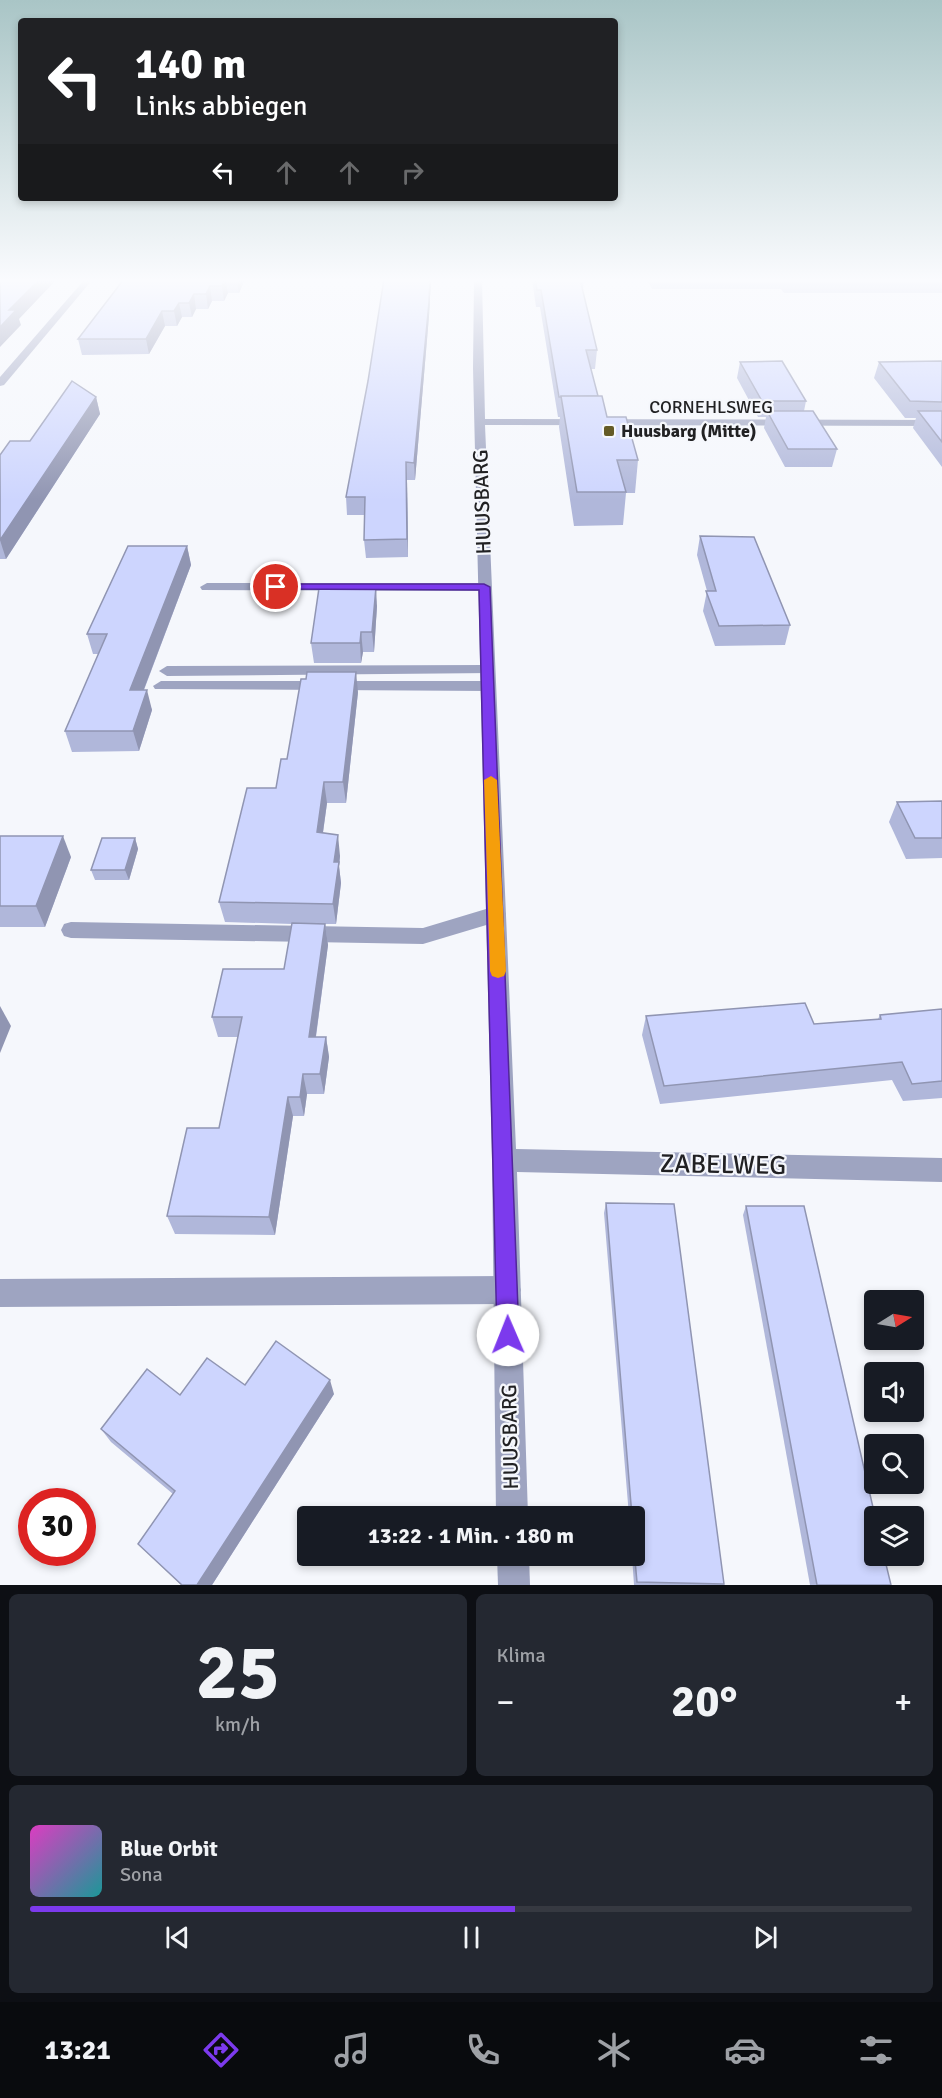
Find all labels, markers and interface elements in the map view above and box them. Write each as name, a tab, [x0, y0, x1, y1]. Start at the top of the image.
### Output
text: 140 m	[135, 39, 246, 90]
icon: left	[36, 42, 114, 120]
text: Links abbiegen	[135, 90, 307, 123]
icon: left	[207, 156, 240, 189]
icon: ahead	[270, 156, 303, 189]
icon: ahead	[333, 156, 366, 189]
icon: right	[396, 156, 429, 189]
street label: CORNEHLSWEG	[649, 396, 773, 418]
place label: Huusbarg (Mitte)	[621, 420, 757, 442]
marker: Huusbarg (Mitte)	[602, 424, 616, 438]
street label: HUUSBARG	[467, 449, 497, 555]
pin	[250, 561, 301, 612]
icon: arrive	[259, 570, 292, 603]
street label: ZABELWEG	[659, 1148, 787, 1182]
north arrow	[864, 1290, 924, 1350]
map controls	[864, 1290, 924, 1566]
position arrow	[476, 1303, 540, 1367]
button: sound	[864, 1362, 924, 1422]
street label: HUUSBARG	[496, 1384, 524, 1490]
button: search	[864, 1434, 924, 1494]
speed limit sign: 30	[18, 1488, 96, 1566]
button: layers	[864, 1506, 924, 1566]
text: 13:22 · 1 Min. · 180 m	[368, 1522, 574, 1549]
text: 25	[196, 1625, 280, 1721]
text: Klima	[497, 1643, 546, 1668]
text: 20°	[671, 1674, 738, 1729]
text: −	[497, 1682, 514, 1723]
text: +	[894, 1682, 912, 1723]
text: km/h	[215, 1712, 260, 1737]
text: Blue Orbit	[120, 1835, 218, 1862]
text: Sona	[120, 1862, 163, 1887]
icon: previous	[161, 1921, 194, 1954]
icon: pause	[455, 1921, 488, 1954]
icon: next	[749, 1921, 782, 1954]
icon: directions	[200, 2029, 242, 2071]
icon: music	[331, 2029, 373, 2071]
icon: phone	[462, 2029, 504, 2071]
icon: climate	[593, 2029, 635, 2071]
icon: car	[724, 2029, 766, 2071]
icon: filters	[855, 2029, 897, 2071]
text: 13:21	[45, 2034, 111, 2067]

